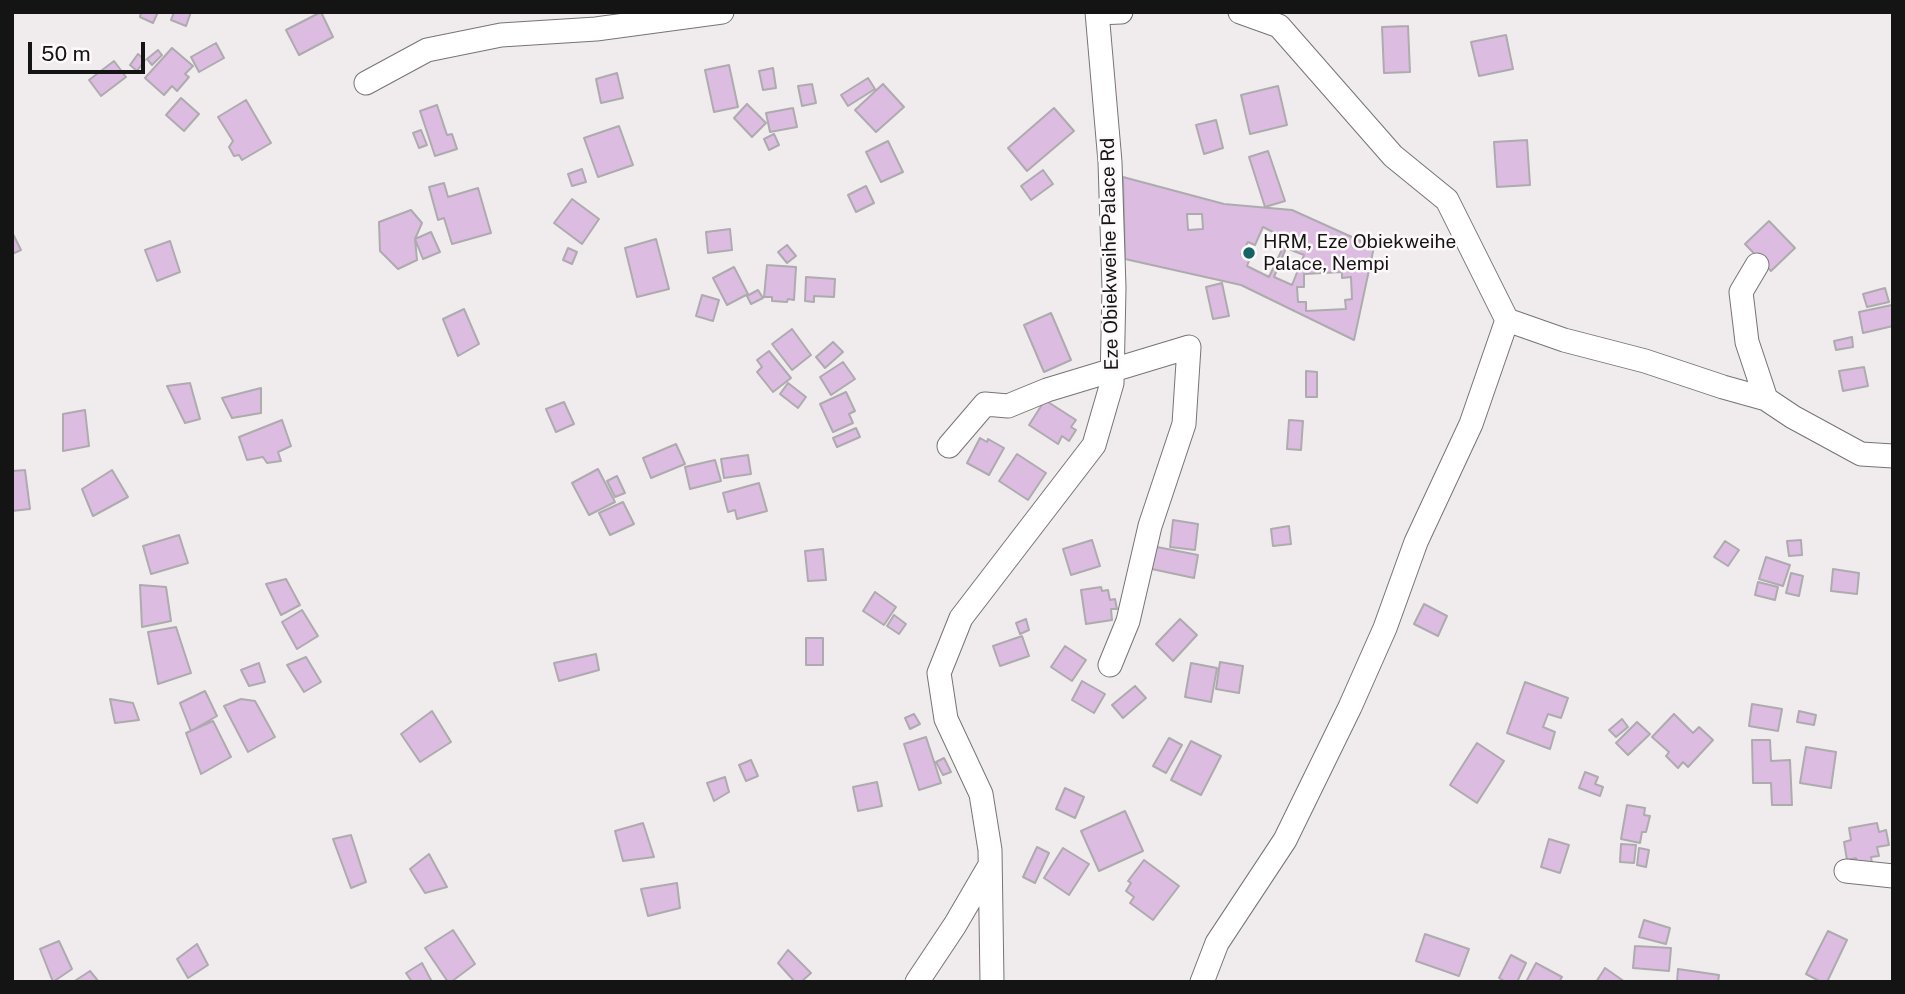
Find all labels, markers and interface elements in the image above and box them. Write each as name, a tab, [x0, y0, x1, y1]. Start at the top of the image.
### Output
scale bar	[32, 28, 149, 72]
text: 50 m	[41, 41, 91, 66]
street label: Eze Obiekweihe Palace Rd	[1097, 138, 1123, 370]
place label: HRM, Eze Obiekweihe Palace, Nempi	[1263, 231, 1456, 275]
marker: HRM, Eze Obiekweihe Palace, Nempi	[1241, 245, 1257, 261]

